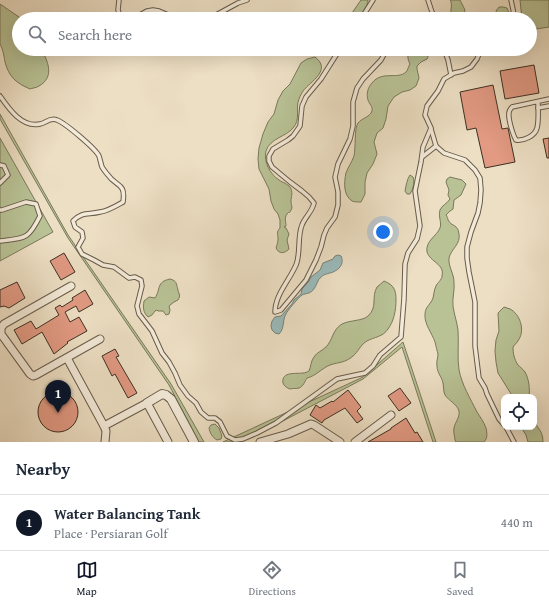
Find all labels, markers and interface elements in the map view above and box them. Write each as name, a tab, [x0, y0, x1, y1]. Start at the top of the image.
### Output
search box	[12, 12, 537, 56]
icon: search	[26, 23, 48, 45]
text: Search here	[58, 24, 132, 45]
your location	[373, 222, 393, 242]
pin: 1	[45, 380, 71, 413]
map controls	[501, 394, 537, 430]
button: locate	[501, 394, 537, 430]
text: Nearby	[16, 456, 70, 481]
text: Water Balancing Tank	[54, 503, 200, 524]
text: 1	[26, 513, 32, 532]
text: 440 m	[501, 513, 533, 532]
text: Place · Persiaran Golf	[54, 524, 168, 543]
tab: Map	[76, 559, 98, 599]
tab: Directions	[249, 559, 296, 599]
tab: Saved	[447, 559, 473, 599]

